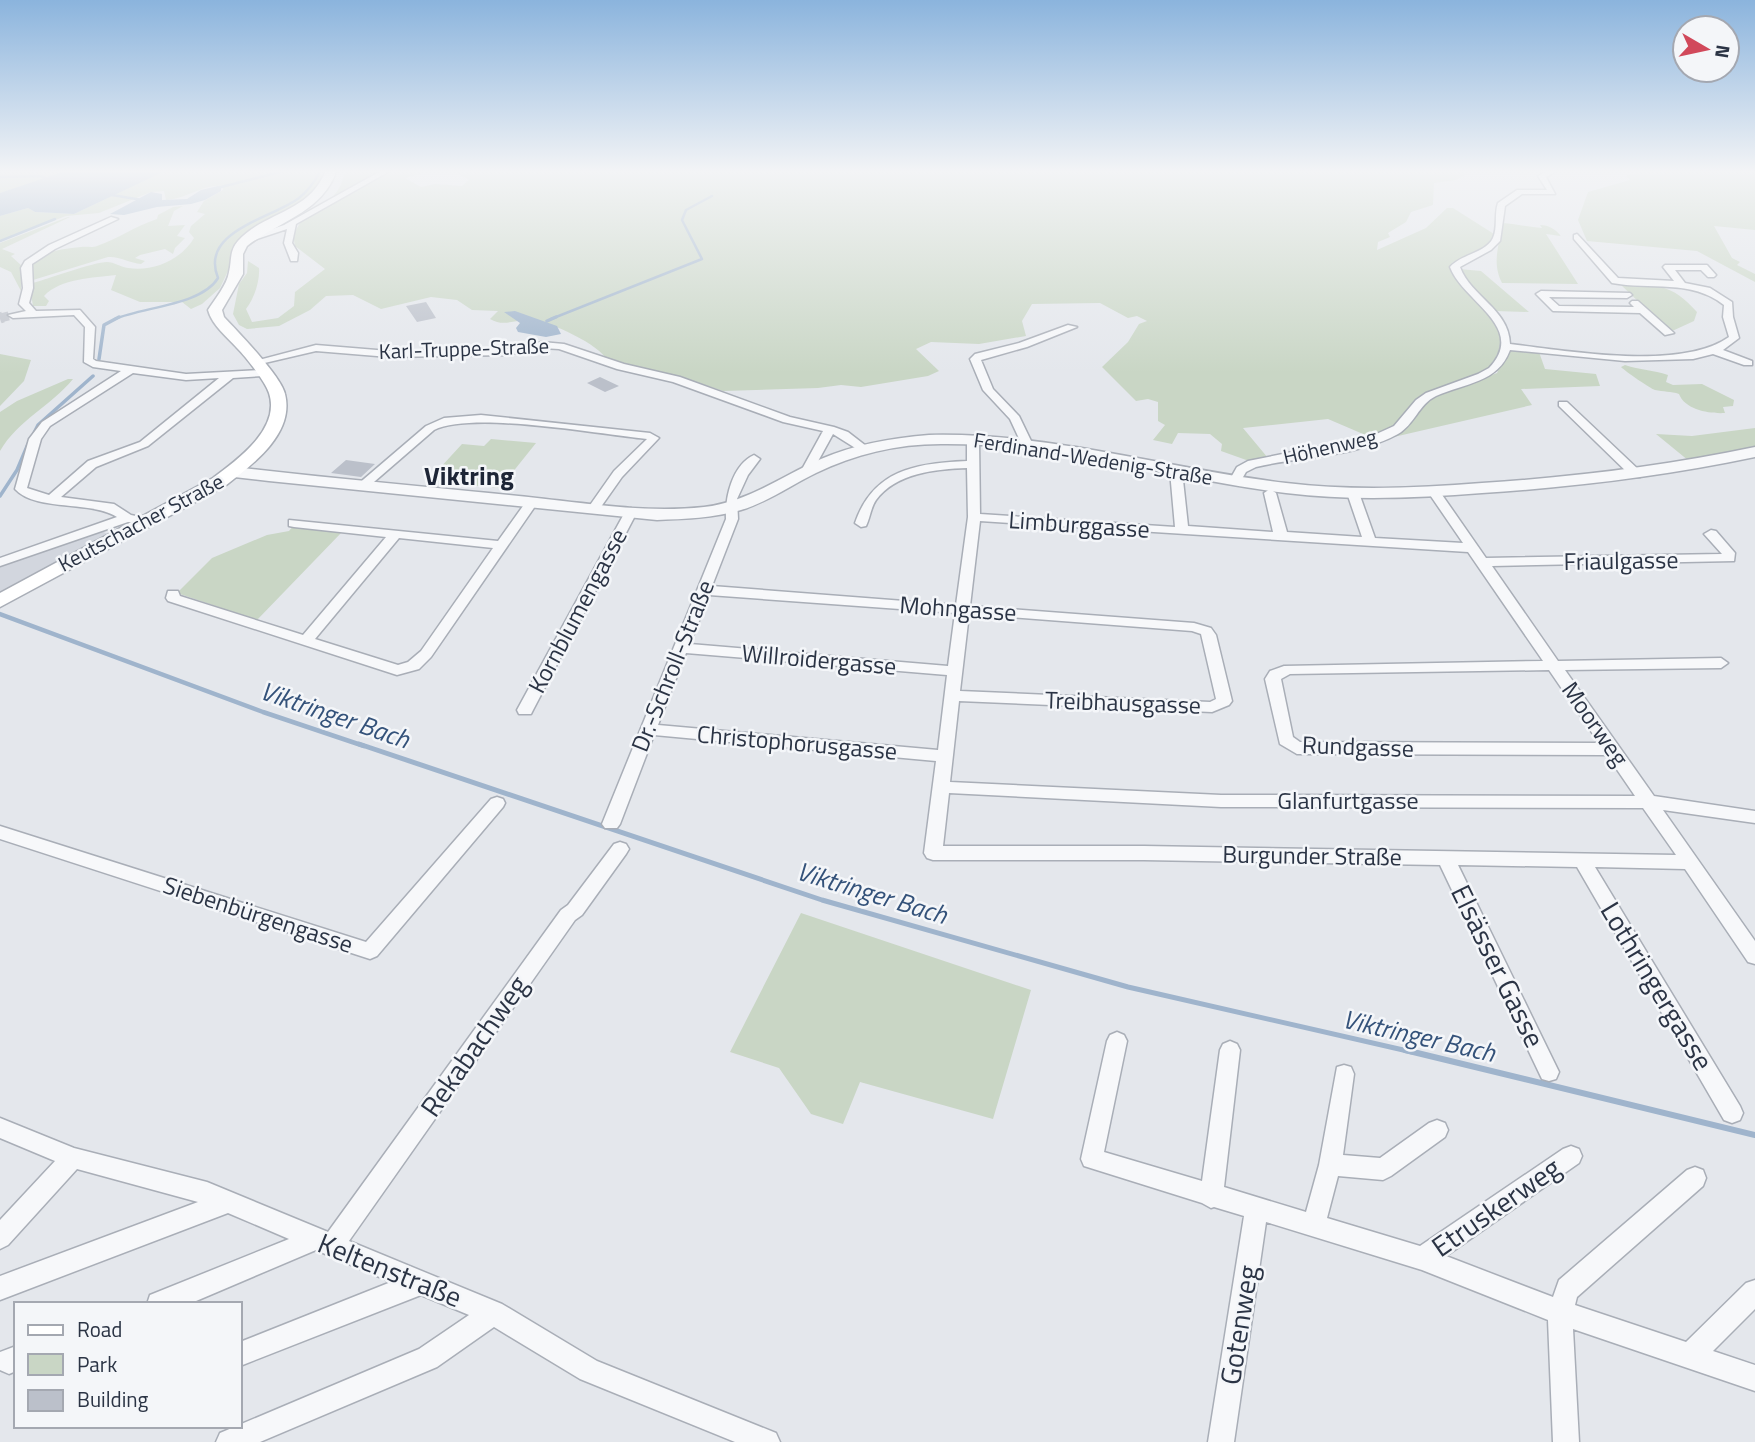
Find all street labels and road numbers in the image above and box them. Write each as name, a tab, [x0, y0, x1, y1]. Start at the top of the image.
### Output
street label: Karl-Truppe-Straße	[378, 329, 550, 367]
street label: Höhenweg	[1280, 420, 1380, 472]
street label: Ferdinand-Wedenig-Straße	[971, 423, 1215, 493]
street label: Keutschacher Straße	[52, 465, 229, 579]
street label: Limburggasse	[1007, 501, 1151, 547]
street label: Kornblumengasse	[519, 522, 636, 699]
street label: Friaulgasse	[1563, 541, 1679, 579]
street label: Dr.-Schroll-Straße	[621, 574, 723, 757]
street label: Mohngasse	[898, 586, 1018, 630]
street label: Willroidergasse	[740, 634, 898, 684]
street label: Moorweg	[1553, 674, 1638, 773]
street label: Treibhausgasse	[1044, 681, 1202, 723]
street label: Christophorusgasse	[695, 715, 899, 769]
street label: Rundgasse	[1302, 726, 1415, 766]
street label: Glanfurtgasse	[1277, 782, 1419, 818]
street label: Burgunder Straße	[1222, 835, 1402, 875]
street label: Siebenbürgengasse	[159, 866, 358, 962]
street label: Elsässer Gasse	[1440, 877, 1556, 1055]
street label: Lothringergasse	[1590, 893, 1725, 1078]
street label: Rekabachweg	[409, 966, 538, 1125]
street label: Etruskerweg	[1422, 1146, 1569, 1267]
street label: Keltenstraße	[312, 1221, 469, 1318]
street label: Gotenweg	[1208, 1262, 1269, 1388]

